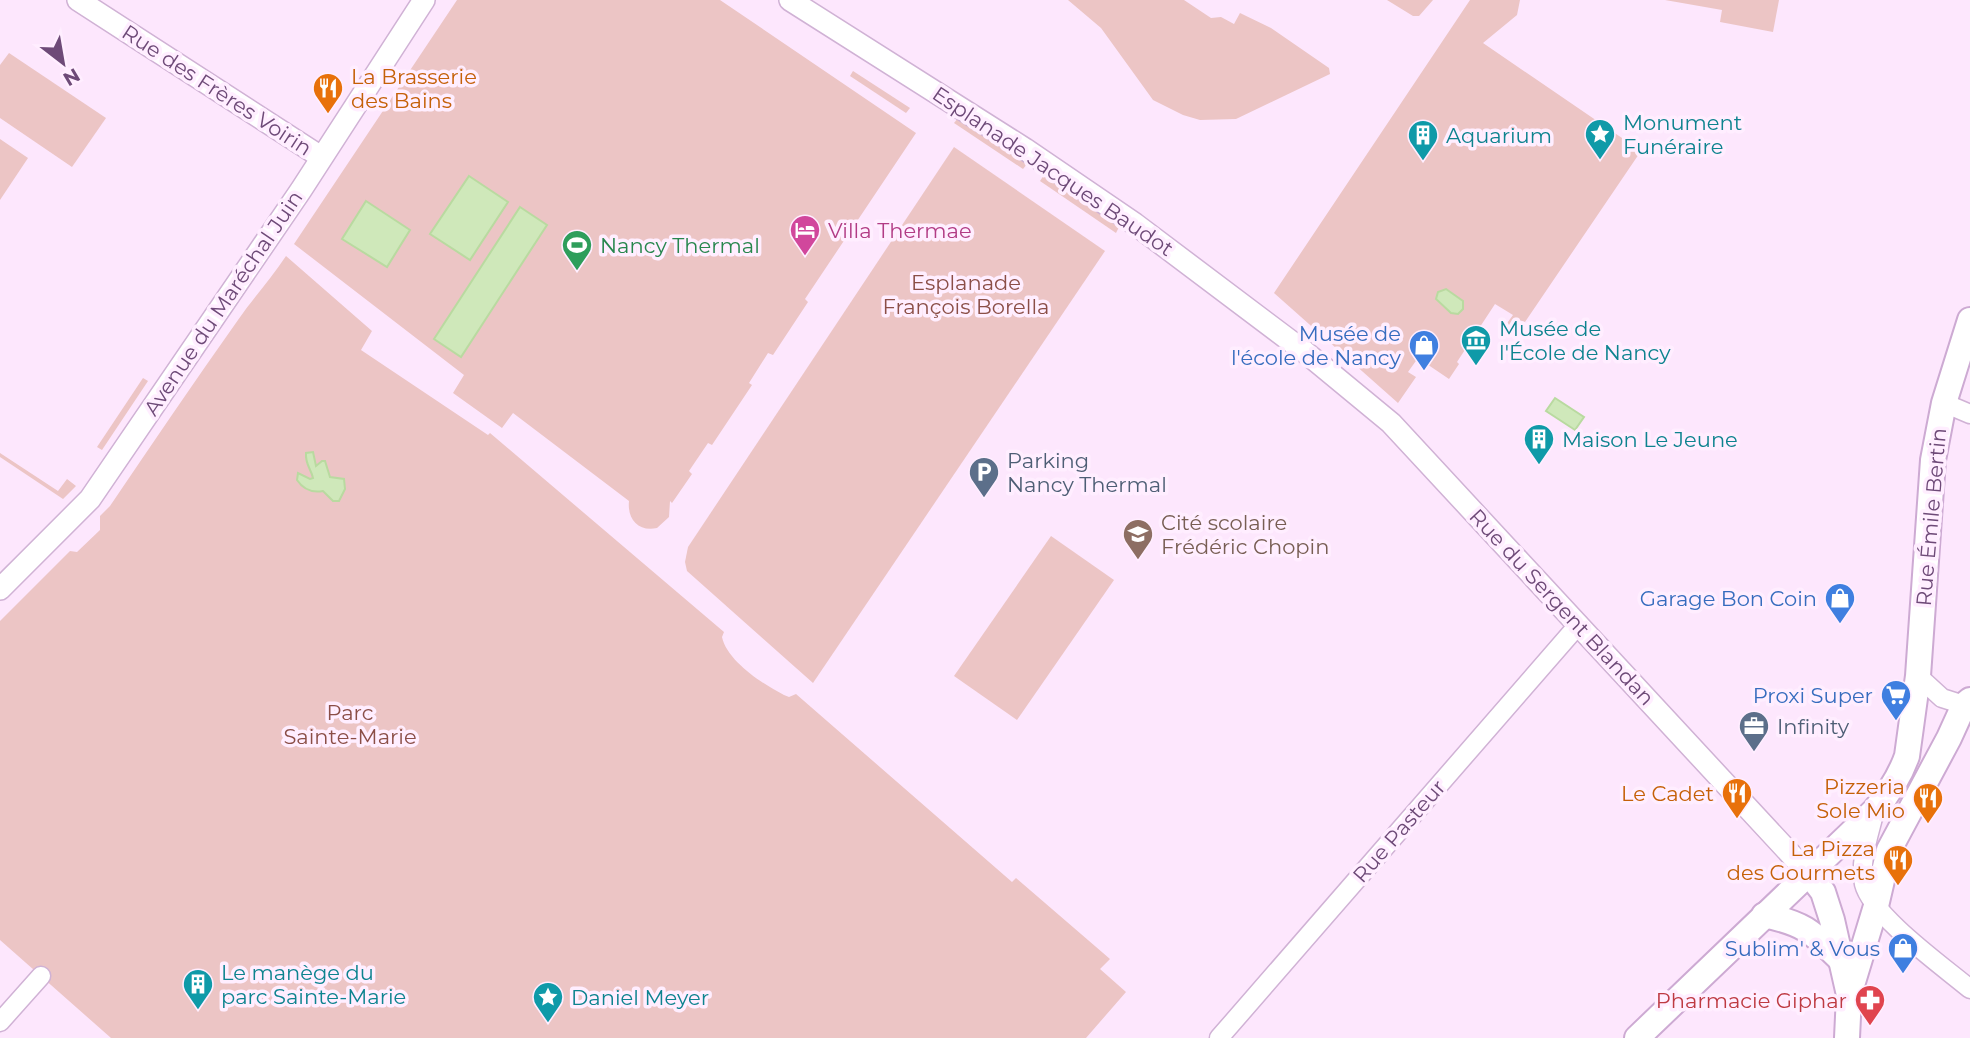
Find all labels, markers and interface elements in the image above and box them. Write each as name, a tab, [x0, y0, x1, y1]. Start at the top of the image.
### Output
street label: Rue des Frères Voirin	[117, 19, 317, 161]
north arrow	[28, 28, 98, 98]
text: N	[59, 63, 84, 91]
place label: La Brasserie des Bains	[351, 64, 477, 113]
restaurant icon: La Brasserie des Bains	[311, 71, 345, 115]
street label: Esplanade Jacques Baudot	[928, 81, 1178, 261]
place label: Monument Funéraire	[1623, 110, 1742, 159]
place icon: Monument Funéraire	[1583, 117, 1617, 161]
building icon: Aquarium	[1406, 118, 1440, 162]
place label: Aquarium	[1446, 123, 1552, 148]
street label: Avenue du Maréchal Juin	[138, 186, 308, 420]
hotel icon: Villa Thermae	[788, 213, 822, 257]
place label: Villa Thermae	[828, 218, 972, 243]
sports icon: Nancy Thermal	[560, 228, 594, 272]
place label: Nancy Thermal	[600, 233, 760, 258]
park label: Esplanade François Borella	[883, 270, 1049, 319]
place label: Musée de l'École de Nancy	[1499, 316, 1671, 365]
place label: Musée de l'école de Nancy	[1231, 321, 1402, 370]
museum icon: Musée de l'École de Nancy	[1459, 323, 1493, 367]
shop icon: Musée de l'école de Nancy	[1407, 328, 1441, 372]
building icon: Maison Le Jeune	[1522, 422, 1556, 466]
place label: Maison Le Jeune	[1562, 427, 1738, 452]
street label: Rue Émile Bertin	[1911, 427, 1951, 607]
place label: Parking Nancy Thermal	[1007, 448, 1167, 497]
parking icon: Parking Nancy Thermal	[967, 455, 1001, 499]
street label: Rue du Sergent Blandan	[1464, 504, 1660, 710]
place label: Cité scolaire Frédéric Chopin	[1161, 510, 1329, 559]
school or university icon: Cité scolaire Frédéric Chopin	[1121, 517, 1155, 561]
shop icon: Garage Bon Coin	[1823, 581, 1857, 625]
place label: Garage Bon Coin	[1640, 586, 1817, 611]
supermarket icon: Proxi Super	[1879, 678, 1913, 722]
place label: Proxi Super	[1753, 683, 1873, 708]
park label: Parc Sainte-Marie	[283, 700, 417, 749]
office icon: Infinity	[1737, 709, 1771, 753]
place label: Infinity	[1777, 714, 1850, 739]
street label: Rue Pasteur	[1348, 774, 1450, 888]
place label: Pizzeria Sole Mio	[1816, 774, 1905, 823]
restaurant icon: Le Cadet	[1720, 776, 1754, 820]
place label: Le Cadet	[1621, 781, 1714, 806]
restaurant icon: Pizzeria Sole Mio	[1911, 781, 1945, 825]
place label: La Pizza des Gourmets	[1727, 836, 1875, 885]
restaurant icon: La Pizza des Gourmets	[1881, 843, 1915, 887]
shop icon: Sublim' & Vous	[1886, 931, 1920, 975]
place label: Sublim' & Vous	[1725, 936, 1880, 961]
place label: Le manège du parc Sainte-Marie	[221, 960, 406, 1009]
building icon: Le manège du parc Sainte-Marie	[181, 967, 215, 1011]
place icon: Daniel Meyer	[531, 980, 565, 1024]
pharmacy icon: Pharmacie Giphar	[1853, 983, 1887, 1027]
place label: Daniel Meyer	[571, 985, 709, 1010]
place label: Pharmacie Giphar	[1656, 988, 1847, 1013]

